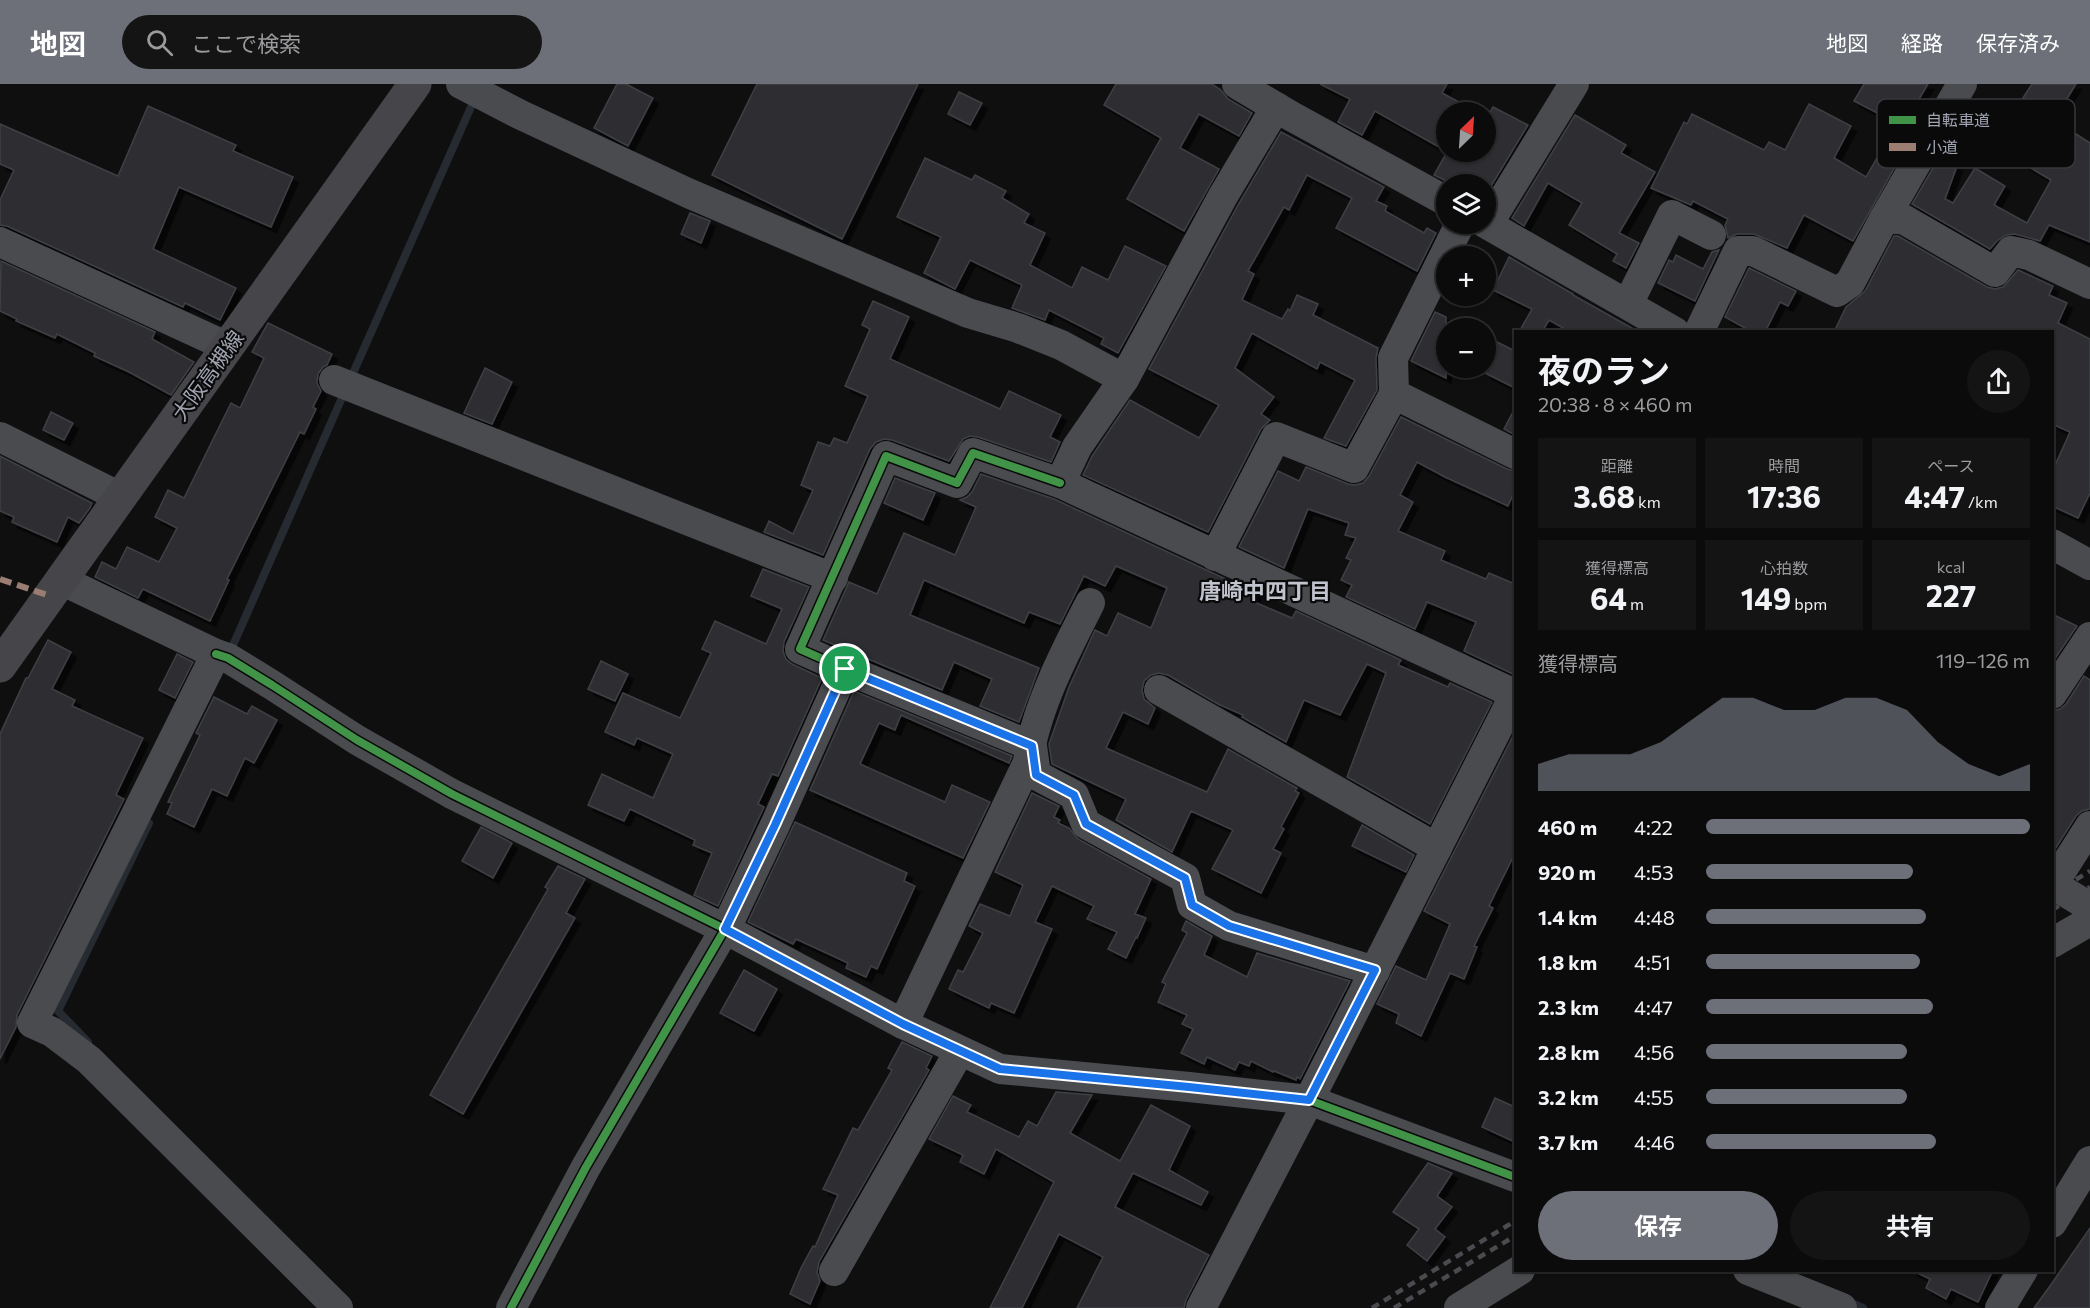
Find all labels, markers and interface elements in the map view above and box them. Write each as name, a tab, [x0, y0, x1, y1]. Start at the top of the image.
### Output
search box	[122, 15, 542, 69]
text: 地図	[30, 26, 86, 60]
icon: search	[143, 26, 176, 59]
text: ここで検索	[191, 30, 301, 57]
text: 地図	[1826, 30, 1868, 55]
text: 経路	[1901, 30, 1943, 55]
text: 保存済み	[1976, 30, 2060, 55]
legend	[1877, 99, 2075, 168]
north arrow	[1436, 102, 1496, 162]
map controls	[1436, 102, 1496, 378]
text: 自転車道	[1926, 110, 1990, 129]
text: 小道	[1926, 137, 1958, 156]
button: layers	[1436, 174, 1496, 234]
button: +	[1436, 246, 1496, 306]
button: −	[1436, 318, 1496, 378]
street label: 大阪高槻線	[166, 325, 248, 425]
text: 夜のラン	[1538, 349, 1670, 390]
button: share	[1967, 350, 2030, 413]
text: 20:38 · 8 × 460 m	[1538, 392, 1692, 416]
text: 距離	[1601, 456, 1633, 475]
text: 時間	[1768, 456, 1800, 475]
text: ペース	[1927, 456, 1975, 475]
text: 3.68	[1573, 477, 1635, 514]
text: 17:36	[1747, 477, 1821, 514]
text: 4:47	[1904, 477, 1965, 514]
text: km	[1635, 492, 1661, 511]
text: /km	[1965, 492, 1998, 511]
text: kcal	[1937, 557, 1965, 576]
text: 獲得標高	[1585, 558, 1649, 577]
text: 心拍数	[1760, 558, 1808, 577]
text: 227	[1926, 576, 1976, 613]
district label: 唐崎中四丁目	[1199, 577, 1331, 604]
text: 64	[1590, 579, 1627, 616]
text: 149	[1741, 579, 1791, 616]
text: m	[1627, 594, 1644, 613]
text: bpm	[1791, 594, 1827, 613]
pin	[819, 643, 870, 694]
text: 119–126 m	[1936, 648, 2030, 672]
text: 獲得標高	[1538, 651, 1618, 675]
icon: arrive	[828, 652, 861, 685]
text: 460 m	[1538, 815, 1597, 839]
text: 4:22	[1634, 815, 1673, 839]
text: 920 m	[1538, 860, 1596, 884]
text: 4:53	[1634, 860, 1674, 884]
text: 1.4 km	[1538, 905, 1597, 929]
text: 4:48	[1634, 905, 1675, 929]
text: 1.8 km	[1538, 950, 1597, 974]
text: 4:51	[1634, 950, 1671, 974]
text: 2.3 km	[1538, 995, 1599, 1019]
text: 4:47	[1634, 995, 1673, 1019]
text: 2.8 km	[1538, 1040, 1600, 1064]
text: 4:56	[1634, 1040, 1674, 1064]
text: 3.2 km	[1538, 1085, 1599, 1109]
text: 4:55	[1634, 1085, 1674, 1109]
text: 3.7 km	[1538, 1130, 1598, 1154]
text: 4:46	[1634, 1130, 1675, 1154]
button: 保存	[1538, 1191, 1778, 1260]
button: 共有	[1790, 1191, 2030, 1260]

